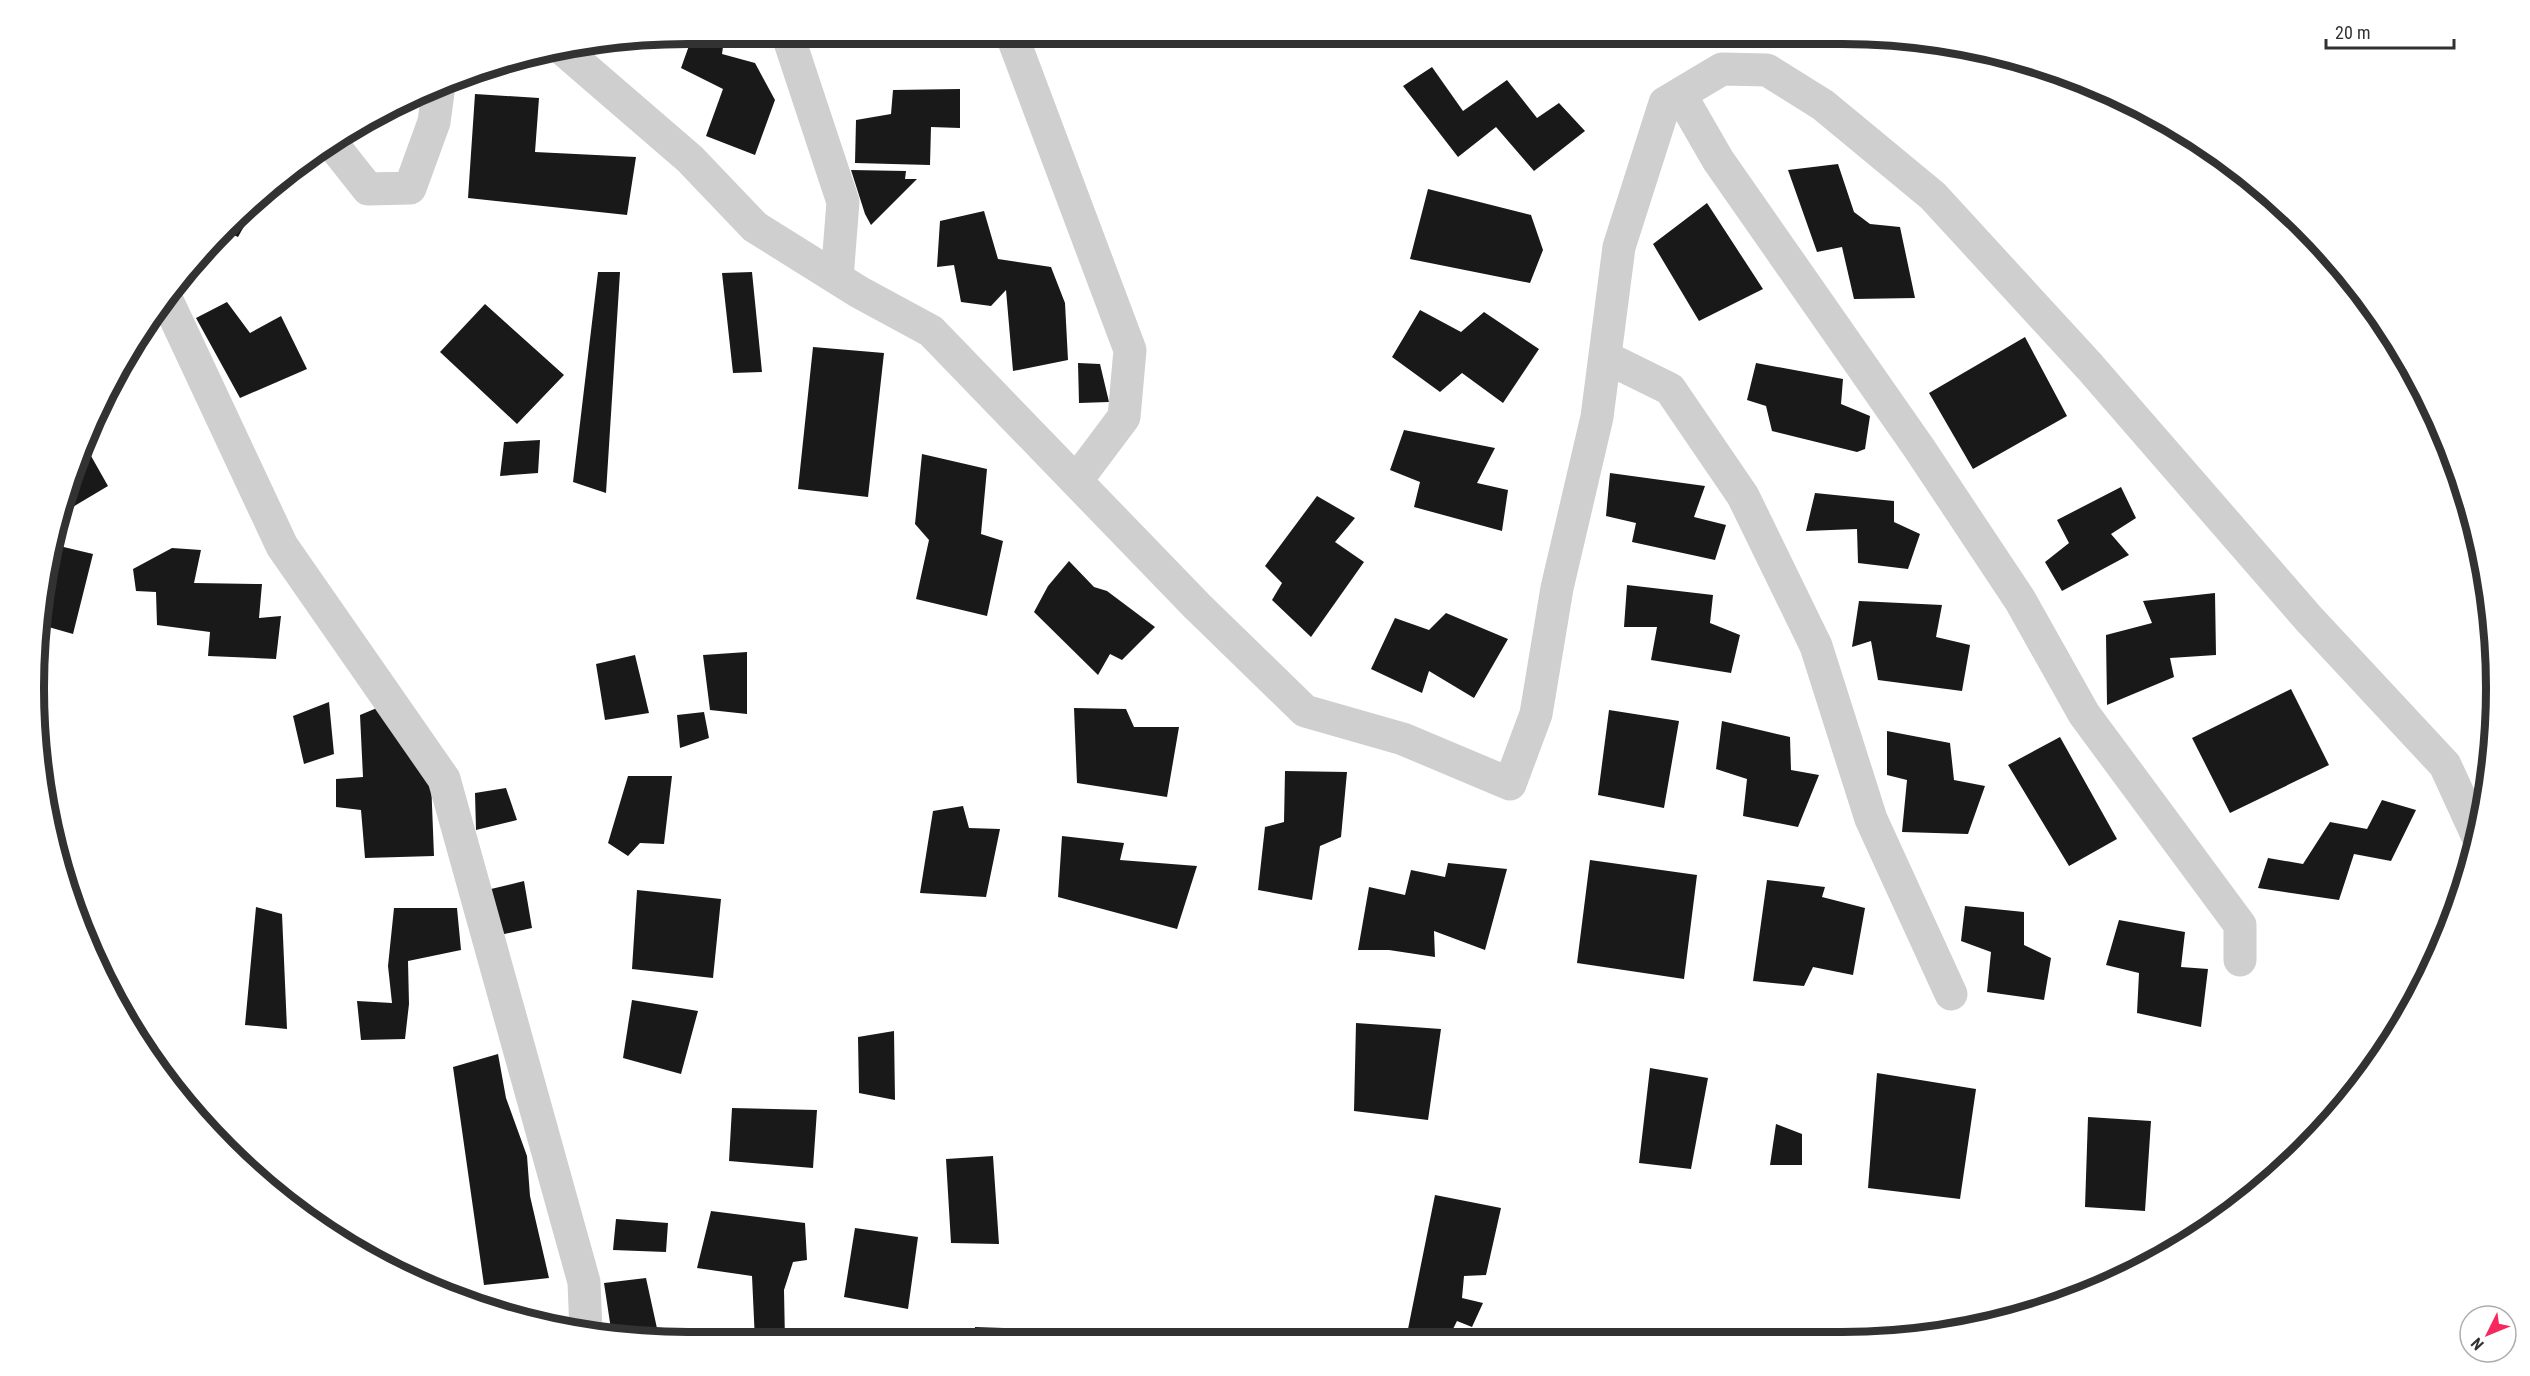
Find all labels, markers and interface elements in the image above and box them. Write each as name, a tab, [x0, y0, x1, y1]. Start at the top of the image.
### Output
scale bar	[2326, 12, 2454, 50]
text: 20 m	[2335, 22, 2370, 43]
north arrow	[2458, 1304, 2518, 1364]
text: N	[2467, 1334, 2488, 1354]

